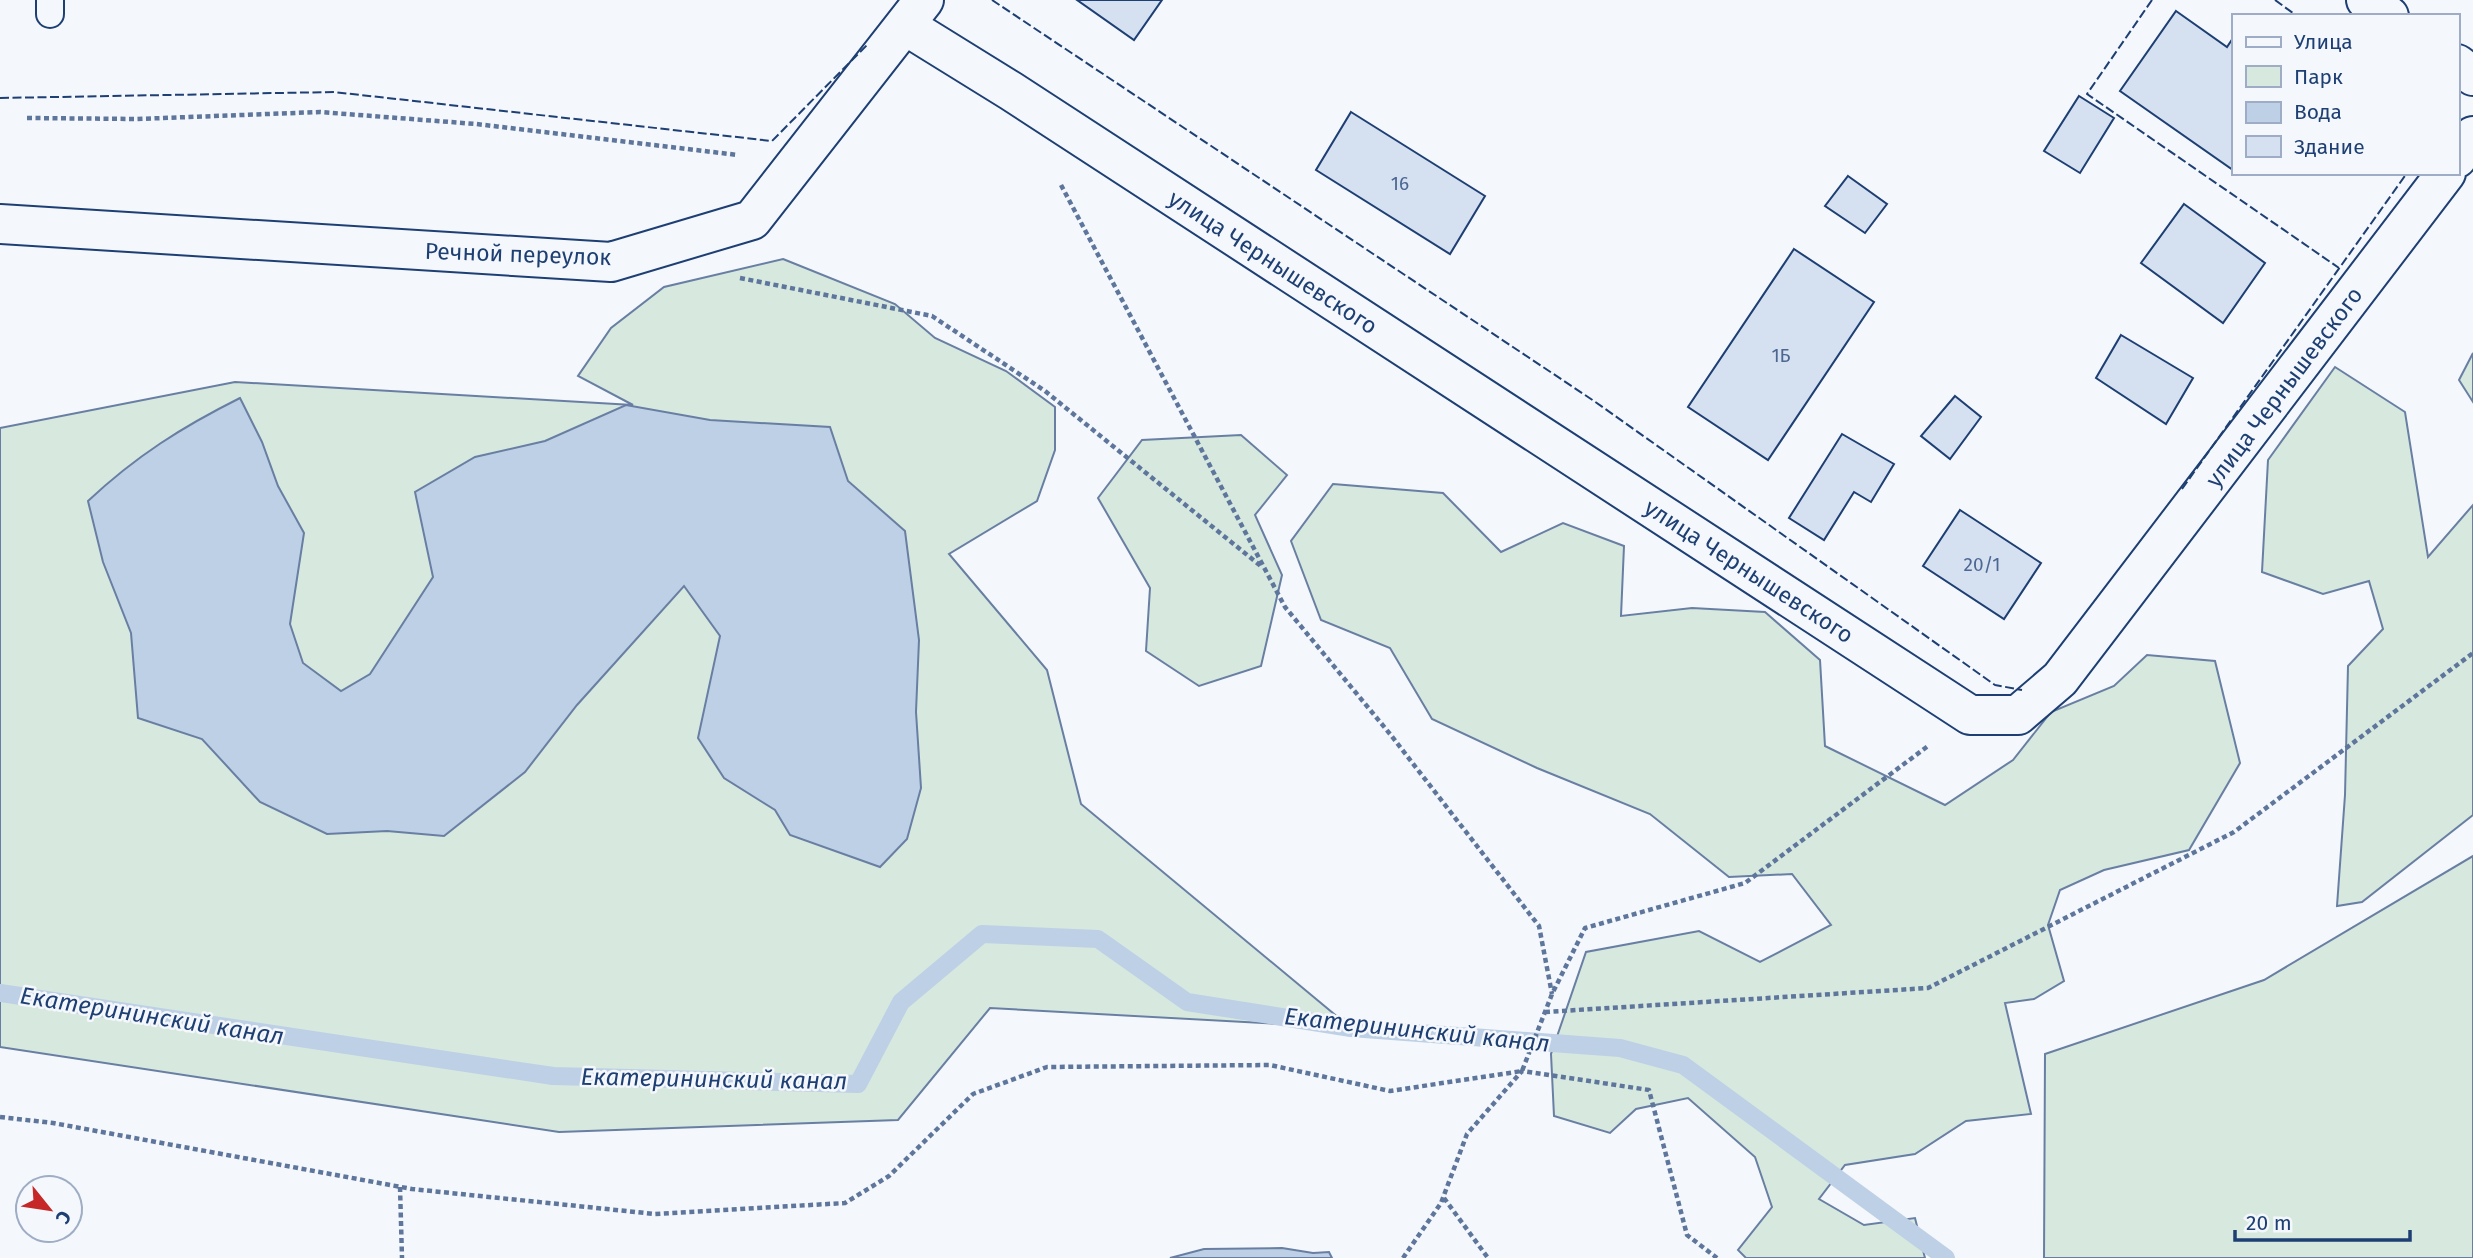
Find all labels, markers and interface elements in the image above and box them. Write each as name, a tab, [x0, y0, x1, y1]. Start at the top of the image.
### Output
legend	[2232, 14, 2459, 175]
text: Улица	[2294, 29, 2353, 55]
text: Парк	[2294, 64, 2343, 90]
text: Вода	[2294, 99, 2342, 125]
text: Здание	[2294, 134, 2365, 160]
house number: 16	[1391, 172, 1409, 195]
street label: улица Чернышевского	[1163, 184, 1383, 340]
street label: Речной переулок	[424, 237, 612, 271]
street label: улица Чернышевского	[2200, 281, 2368, 493]
house number: 1Б	[1771, 344, 1791, 367]
street label: улица Чернышевского	[1639, 493, 1859, 649]
house number: 20/1	[1964, 553, 2000, 576]
water label: Екатерининский канал	[18, 981, 286, 1051]
water label: Екатерининский канал	[1283, 1002, 1551, 1058]
water label: Екатерининский канал	[580, 1063, 848, 1095]
north arrow	[14, 1174, 84, 1244]
scale bar	[2235, 1198, 2410, 1242]
text: С	[51, 1207, 76, 1228]
text: 20 m	[2246, 1210, 2292, 1236]

